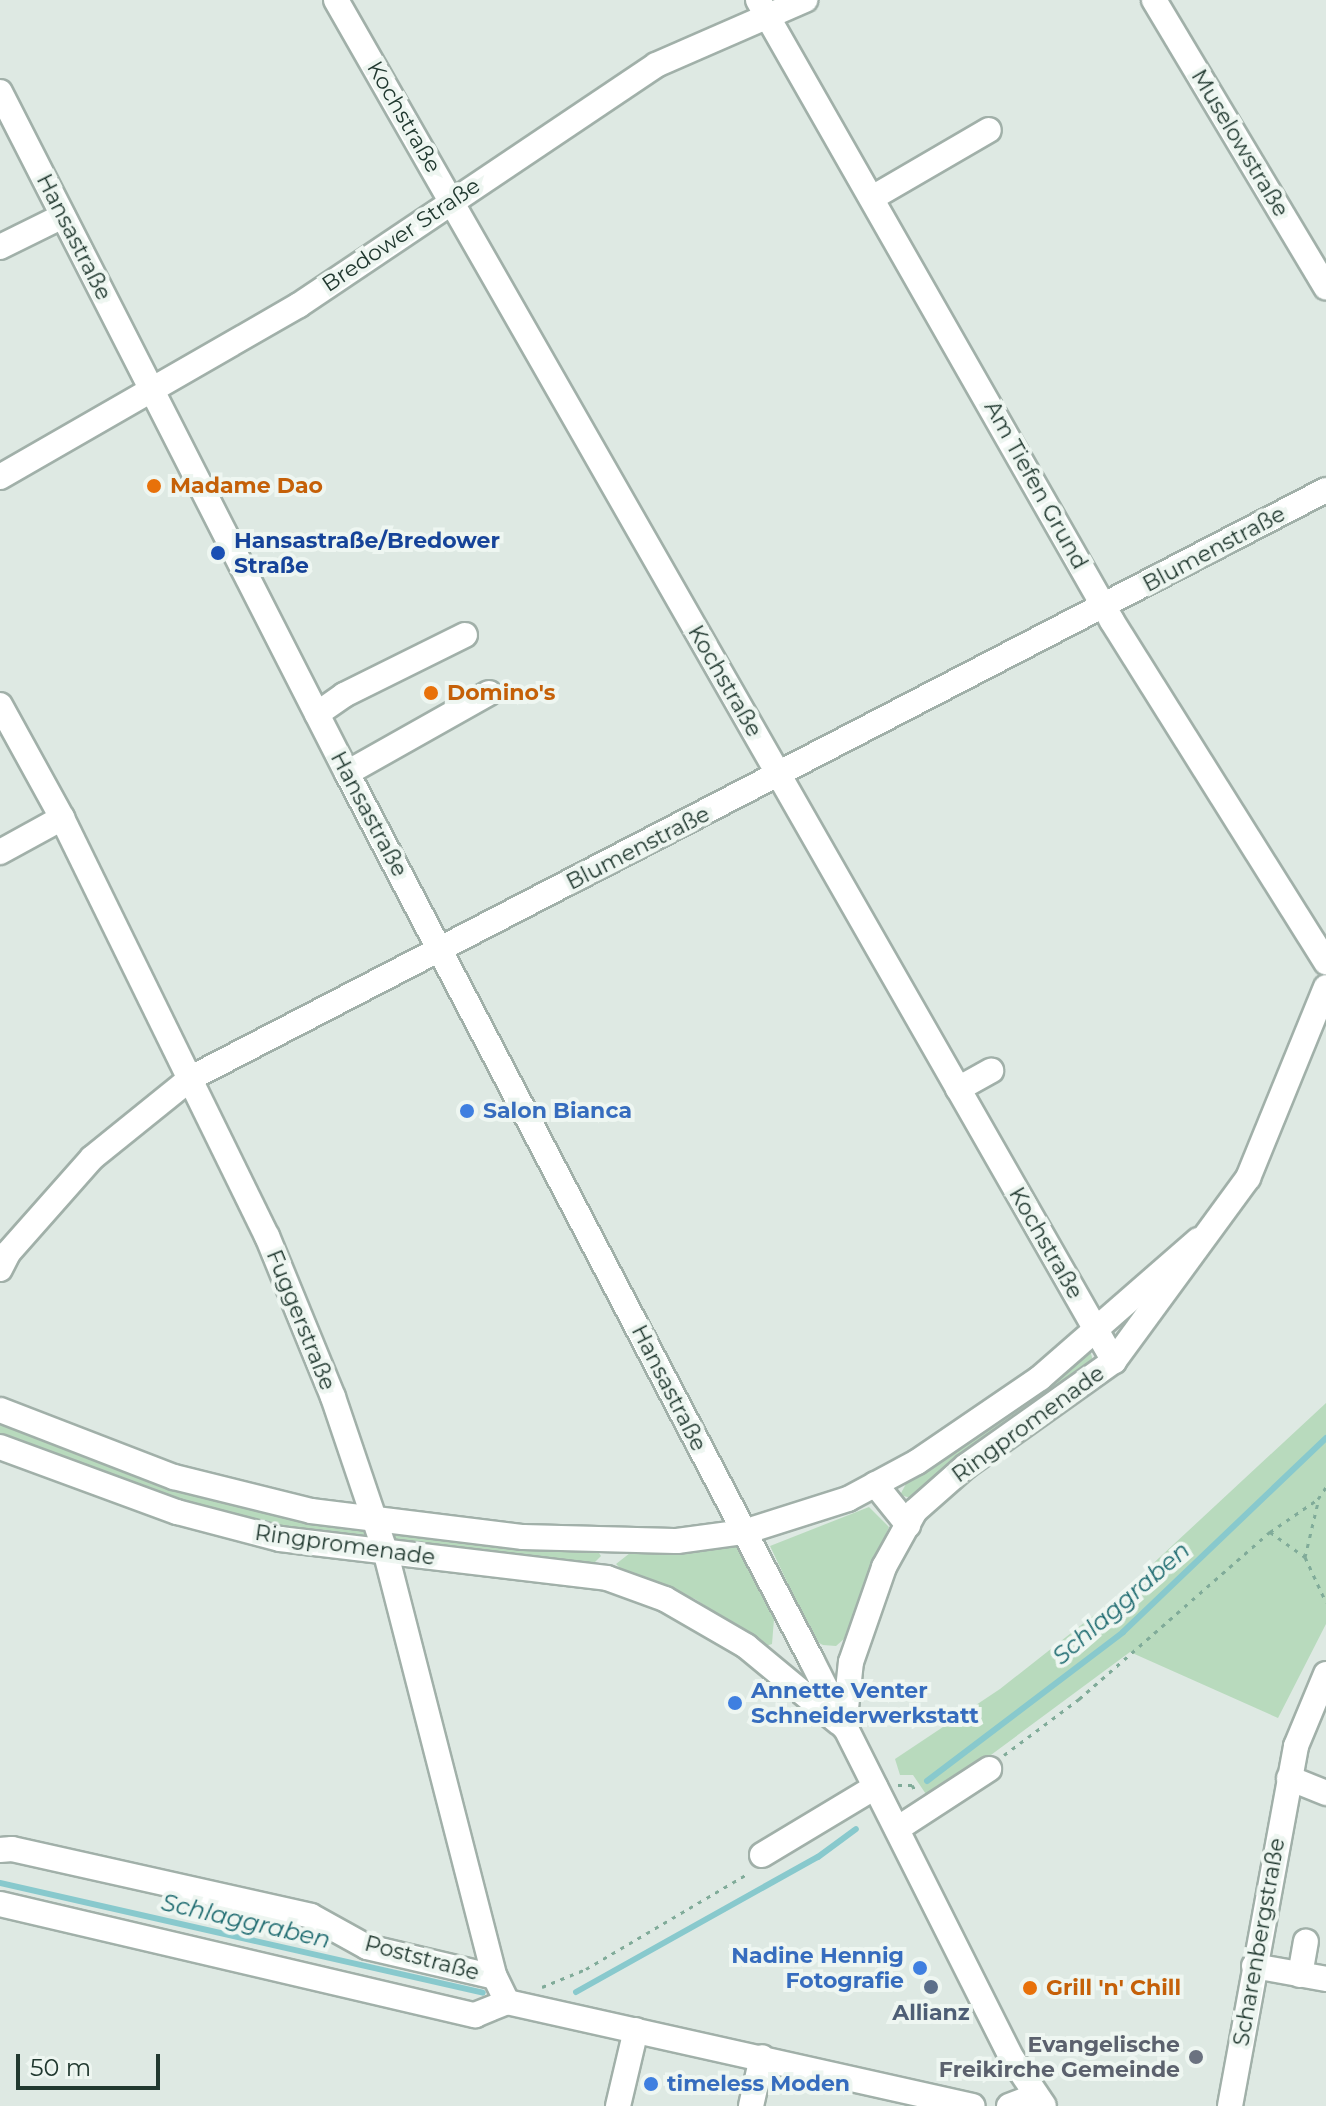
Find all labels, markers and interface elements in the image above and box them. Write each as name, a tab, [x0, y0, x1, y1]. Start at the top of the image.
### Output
street label: Kochstraße	[361, 56, 447, 178]
street label: Muselowstraße	[1186, 65, 1294, 221]
street label: Hansastraße	[31, 170, 117, 304]
street label: Bredower Straße	[317, 172, 485, 298]
street label: Am Tiefen Grund	[979, 396, 1093, 574]
place label: Madame Dao	[170, 473, 323, 499]
marker: Madame Dao	[145, 477, 163, 495]
street label: Blumenstraße	[1138, 500, 1290, 598]
place label: Hansastraße/Bredower Straße	[234, 527, 500, 578]
marker: Hansastraße/Bredower Straße	[209, 544, 227, 562]
street label: Kochstraße	[682, 620, 768, 742]
place label: Domino's	[447, 680, 555, 706]
marker: Domino's	[422, 684, 440, 702]
street label: Hansastraße	[325, 747, 413, 881]
street label: Blumenstraße	[562, 801, 714, 895]
place label: Salon Bianca	[483, 1098, 632, 1124]
marker: Salon Bianca	[458, 1102, 476, 1120]
street label: Kochstraße	[1003, 1182, 1089, 1304]
street label: Fuggerstraße	[261, 1246, 341, 1394]
street label: Hansastraße	[626, 1321, 712, 1455]
street label: Ringpromenade	[947, 1360, 1109, 1488]
street label: Ringpromenade	[253, 1519, 437, 1571]
water label: Schlaggraben	[1046, 1536, 1196, 1670]
place label: Annette Venter Schneiderwerkstatt	[751, 1677, 979, 1728]
marker: Annette Venter Schneiderwerkstatt	[726, 1694, 744, 1712]
street label: Scharenbergstraße	[1228, 1836, 1290, 2048]
water label: Schlaggraben	[159, 1888, 333, 1954]
street label: Poststraße	[362, 1930, 482, 1986]
place label: Nadine Hennig Fotografie	[731, 1942, 904, 1994]
marker: Nadine Hennig Fotografie	[911, 1959, 929, 1977]
place label: Grill 'n' Chill	[1046, 1975, 1181, 2001]
marker: Allianz	[922, 1978, 940, 1996]
marker: Grill 'n' Chill	[1021, 1979, 1039, 1997]
place label: Allianz	[892, 2000, 970, 2026]
place label: Evangelische Freikirche Gemeinde	[939, 2031, 1180, 2082]
scale bar	[20, 2038, 164, 2088]
marker: Evangelische Freikirche Gemeinde	[1187, 2048, 1205, 2066]
text: 50 m	[30, 2053, 91, 2082]
place label: timeless Moden	[667, 2071, 850, 2097]
marker: timeless Moden	[642, 2075, 660, 2093]

